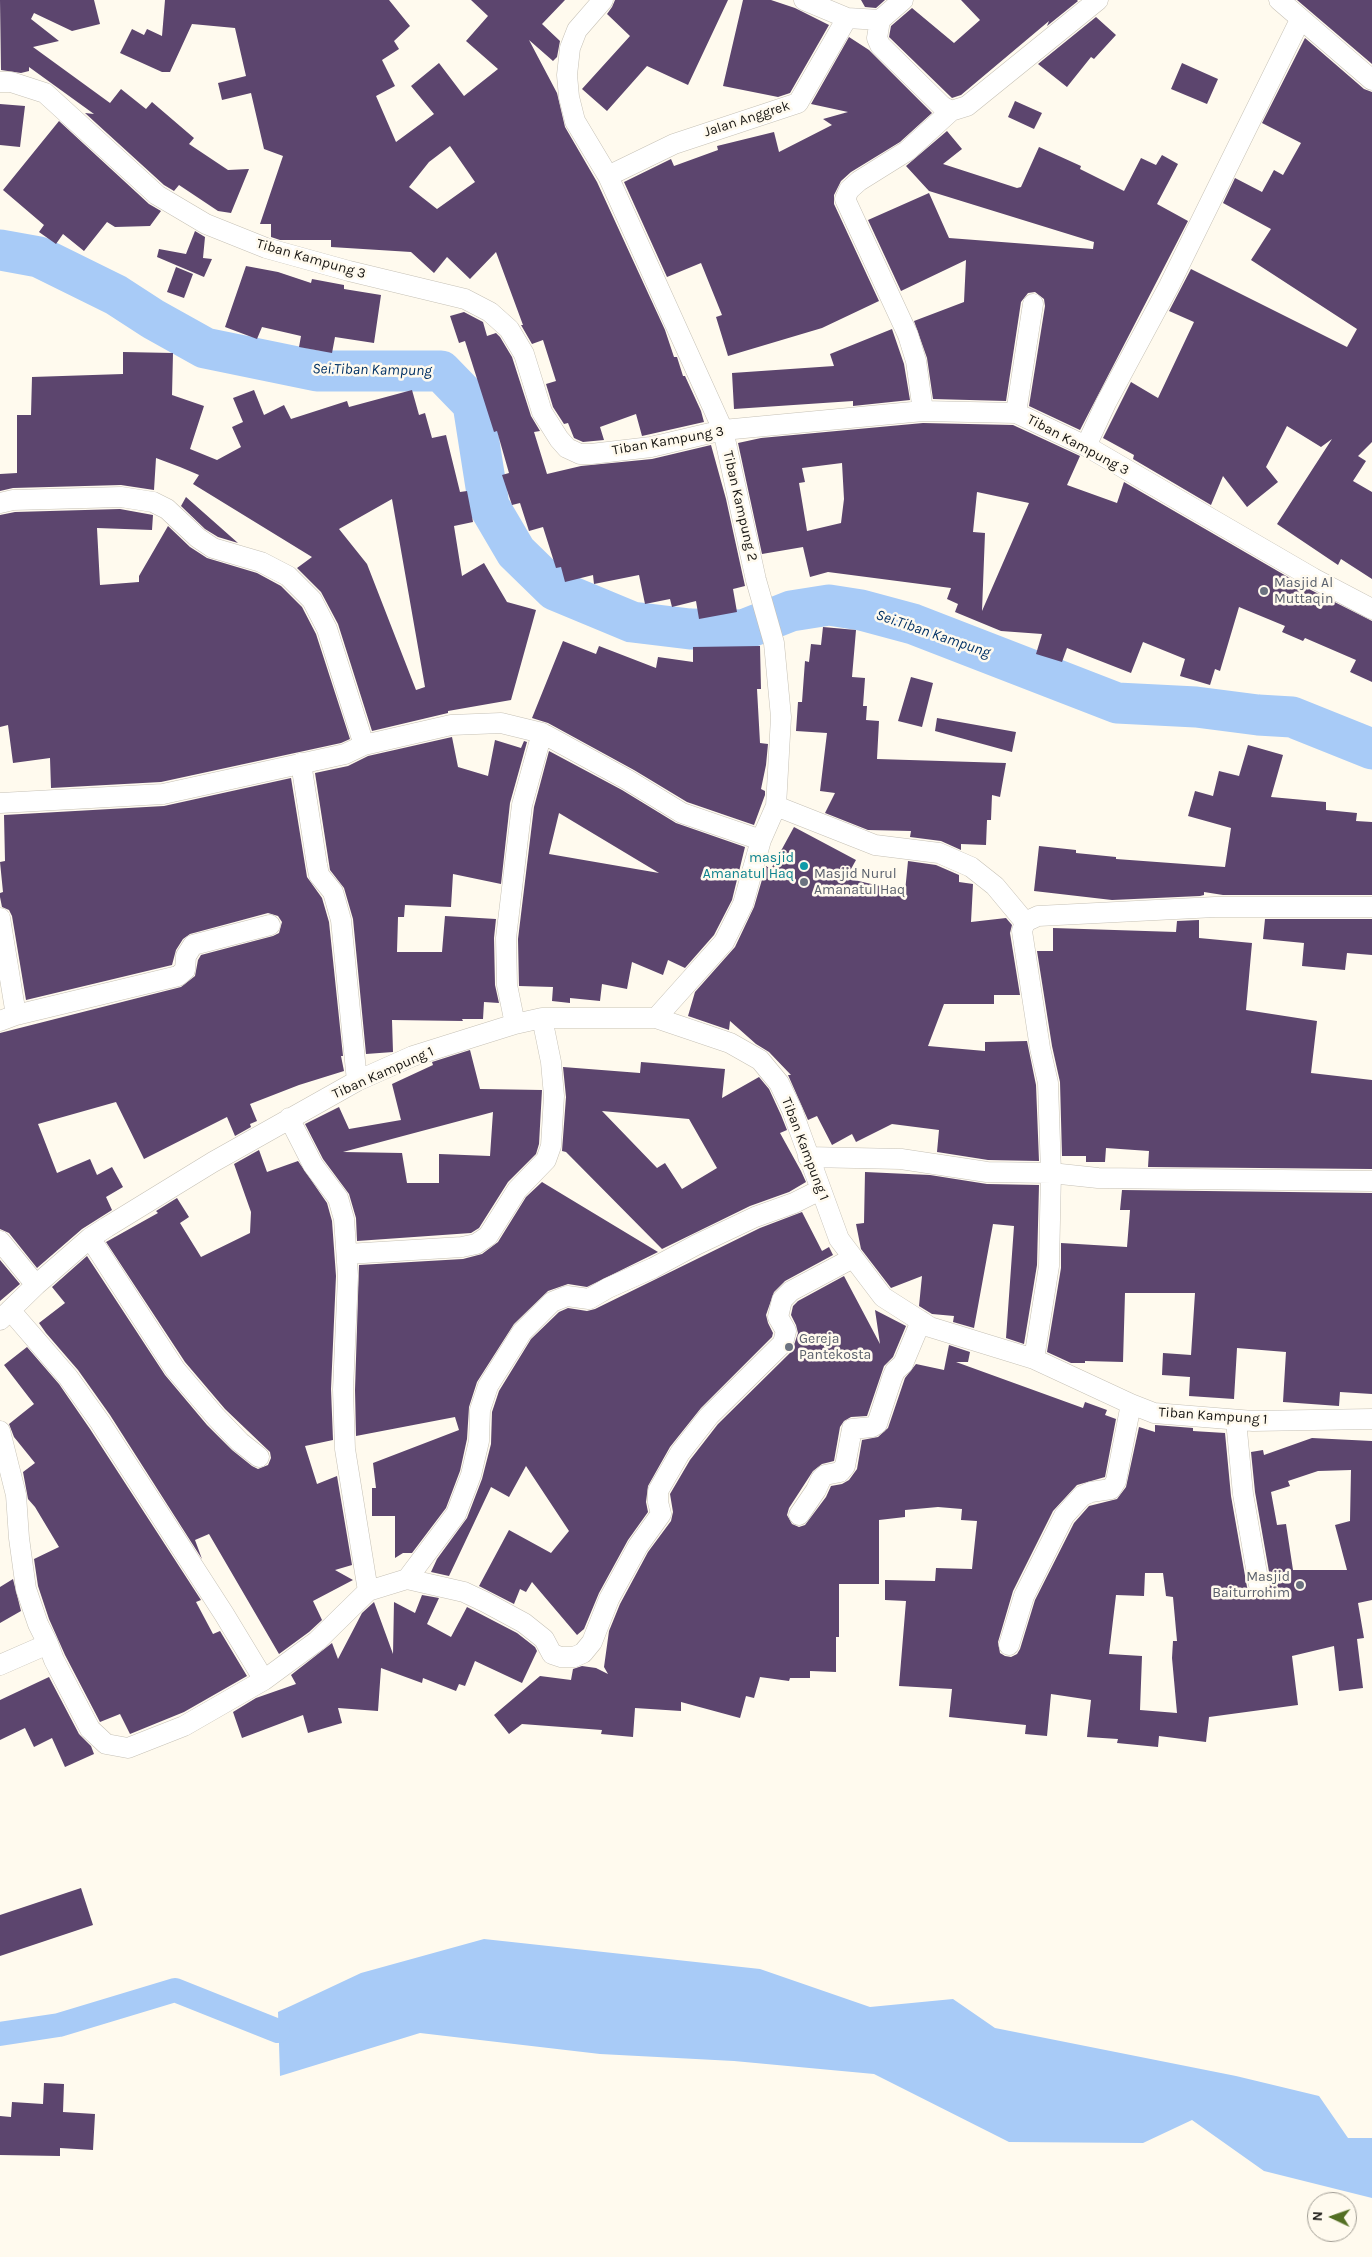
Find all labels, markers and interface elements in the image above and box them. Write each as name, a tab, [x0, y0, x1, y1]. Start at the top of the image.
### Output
street label: Jalan Anggrek	[702, 97, 792, 141]
street label: Tiban Kampung 3	[254, 235, 368, 283]
water label: Sei.Tiban Kampung	[312, 360, 432, 380]
street label: Tiban Kampung 3	[1024, 411, 1132, 479]
street label: Tiban Kampung 3	[611, 423, 725, 459]
street label: Tiban Kampung 2	[719, 449, 761, 563]
place label: Masjid Al Muttaqin	[1274, 575, 1333, 608]
marker: Masjid Al Muttaqin	[1258, 585, 1270, 597]
water label: Sei.Tiban Kampung	[874, 606, 992, 662]
place label: masjid Amanatul Haq	[703, 850, 794, 882]
marker: masjid Amanatul Haq	[798, 860, 810, 872]
place label: Masjid Nurul Amanatul Haq	[814, 866, 905, 899]
marker: Masjid Nurul Amanatul Haq	[798, 876, 810, 888]
street label: Tiban Kampung 1	[330, 1043, 436, 1103]
street label: Tiban Kampung 1	[778, 1095, 832, 1203]
place label: Gereja Pantekosta	[799, 1331, 871, 1364]
marker: Gereja Pantekosta	[783, 1341, 795, 1353]
street label: Tiban Kampung 1	[1158, 1404, 1268, 1428]
place label: Masjid Baiturrohim	[1212, 1569, 1290, 1601]
marker: Masjid Baiturrohim	[1294, 1579, 1306, 1591]
north arrow	[1307, 2192, 1357, 2242]
text: N	[1309, 2211, 1326, 2222]

